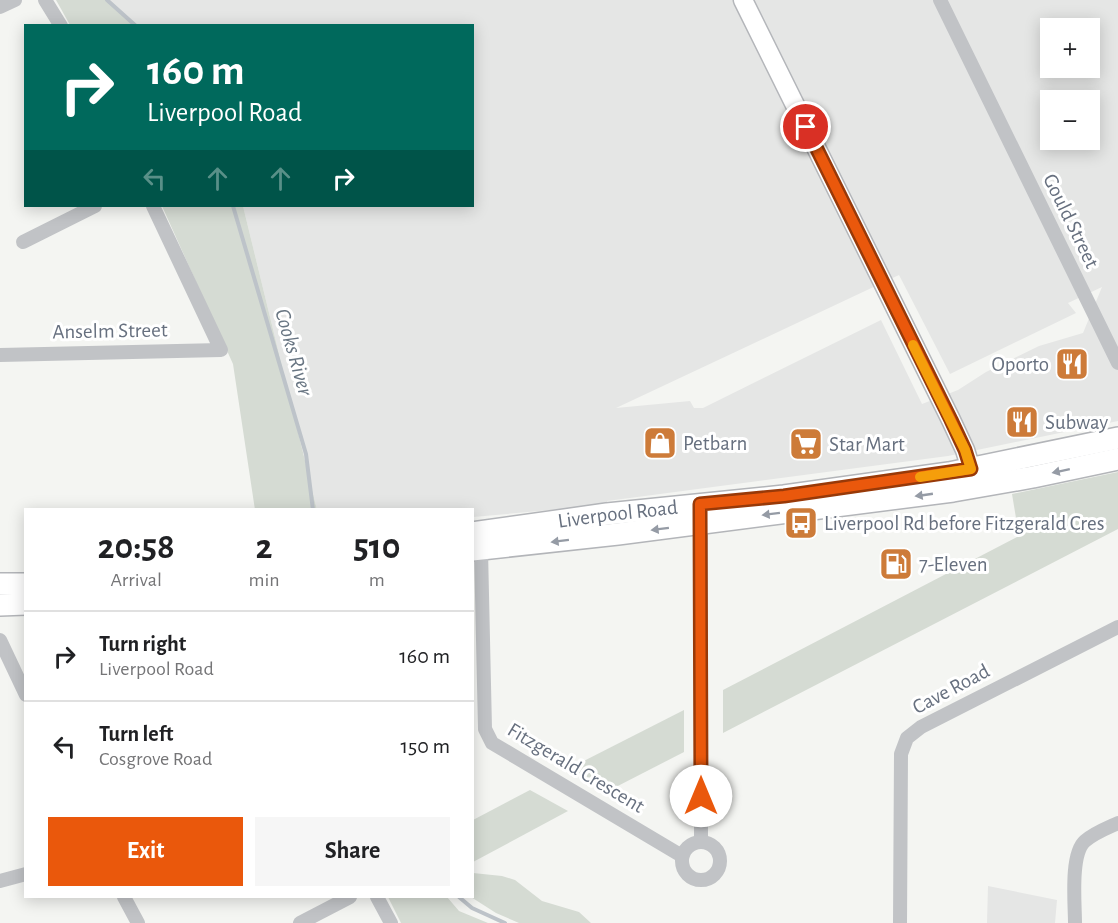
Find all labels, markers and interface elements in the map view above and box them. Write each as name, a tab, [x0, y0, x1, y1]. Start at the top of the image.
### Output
map controls	[1040, 18, 1100, 150]
button: +	[1040, 18, 1100, 78]
icon: right	[48, 48, 126, 126]
text: 160 m	[147, 50, 245, 92]
button: −	[1040, 90, 1100, 150]
text: Liverpool Road	[147, 99, 302, 126]
pin	[780, 101, 831, 152]
icon: arrive	[789, 110, 822, 143]
icon: left	[138, 162, 171, 195]
icon: ahead	[201, 162, 234, 195]
icon: ahead	[264, 162, 297, 195]
icon: right	[327, 162, 360, 195]
street label: Gould Street	[1039, 170, 1103, 272]
water label: Cooks River	[271, 306, 317, 399]
street label: Anselm Street	[52, 319, 168, 343]
restaurant icon: Oporto	[1054, 346, 1090, 382]
place label: Oporto	[991, 354, 1049, 375]
restaurant icon: Subway	[1004, 404, 1040, 440]
place label: Subway	[1045, 412, 1108, 433]
shop icon: Petbarn	[642, 425, 678, 461]
supermarket icon: Star Mart	[788, 426, 824, 462]
place label: Petbarn	[683, 433, 747, 454]
place label: Star Mart	[829, 434, 905, 455]
one-way arrow	[1052, 467, 1070, 477]
one-way arrow	[914, 491, 933, 500]
street label: Liverpool Road	[556, 496, 679, 531]
bus stop icon: Liverpool Rd before Fitzgerald Cres	[783, 505, 819, 541]
one-way arrow	[762, 510, 781, 519]
place label: Liverpool Rd before Fitzgerald Cres	[824, 513, 1105, 534]
one-way arrow	[650, 524, 669, 534]
text: 20:58	[98, 529, 175, 565]
text: 2	[255, 529, 272, 565]
text: 510	[353, 529, 400, 565]
one-way arrow	[551, 536, 570, 546]
fuel station icon: 7-Eleven	[878, 546, 914, 582]
place label: 7-Eleven	[919, 554, 988, 575]
text: Arrival	[110, 570, 162, 590]
text: min	[248, 570, 280, 590]
text: m	[369, 570, 385, 590]
text: Turn right	[99, 633, 186, 655]
icon: right	[48, 640, 81, 673]
text: 160 m	[399, 645, 450, 667]
text: Liverpool Road	[99, 659, 214, 679]
street label: Cave Road	[909, 660, 993, 718]
street label: Fitzgerald Crescent	[504, 719, 648, 817]
text: Turn left	[99, 723, 173, 745]
icon: left	[48, 730, 81, 763]
text: 150 m	[400, 735, 450, 757]
text: Cosgrove Road	[99, 749, 212, 769]
position arrow	[669, 764, 733, 828]
button: Exit	[48, 817, 243, 886]
button: Share	[255, 817, 450, 886]

